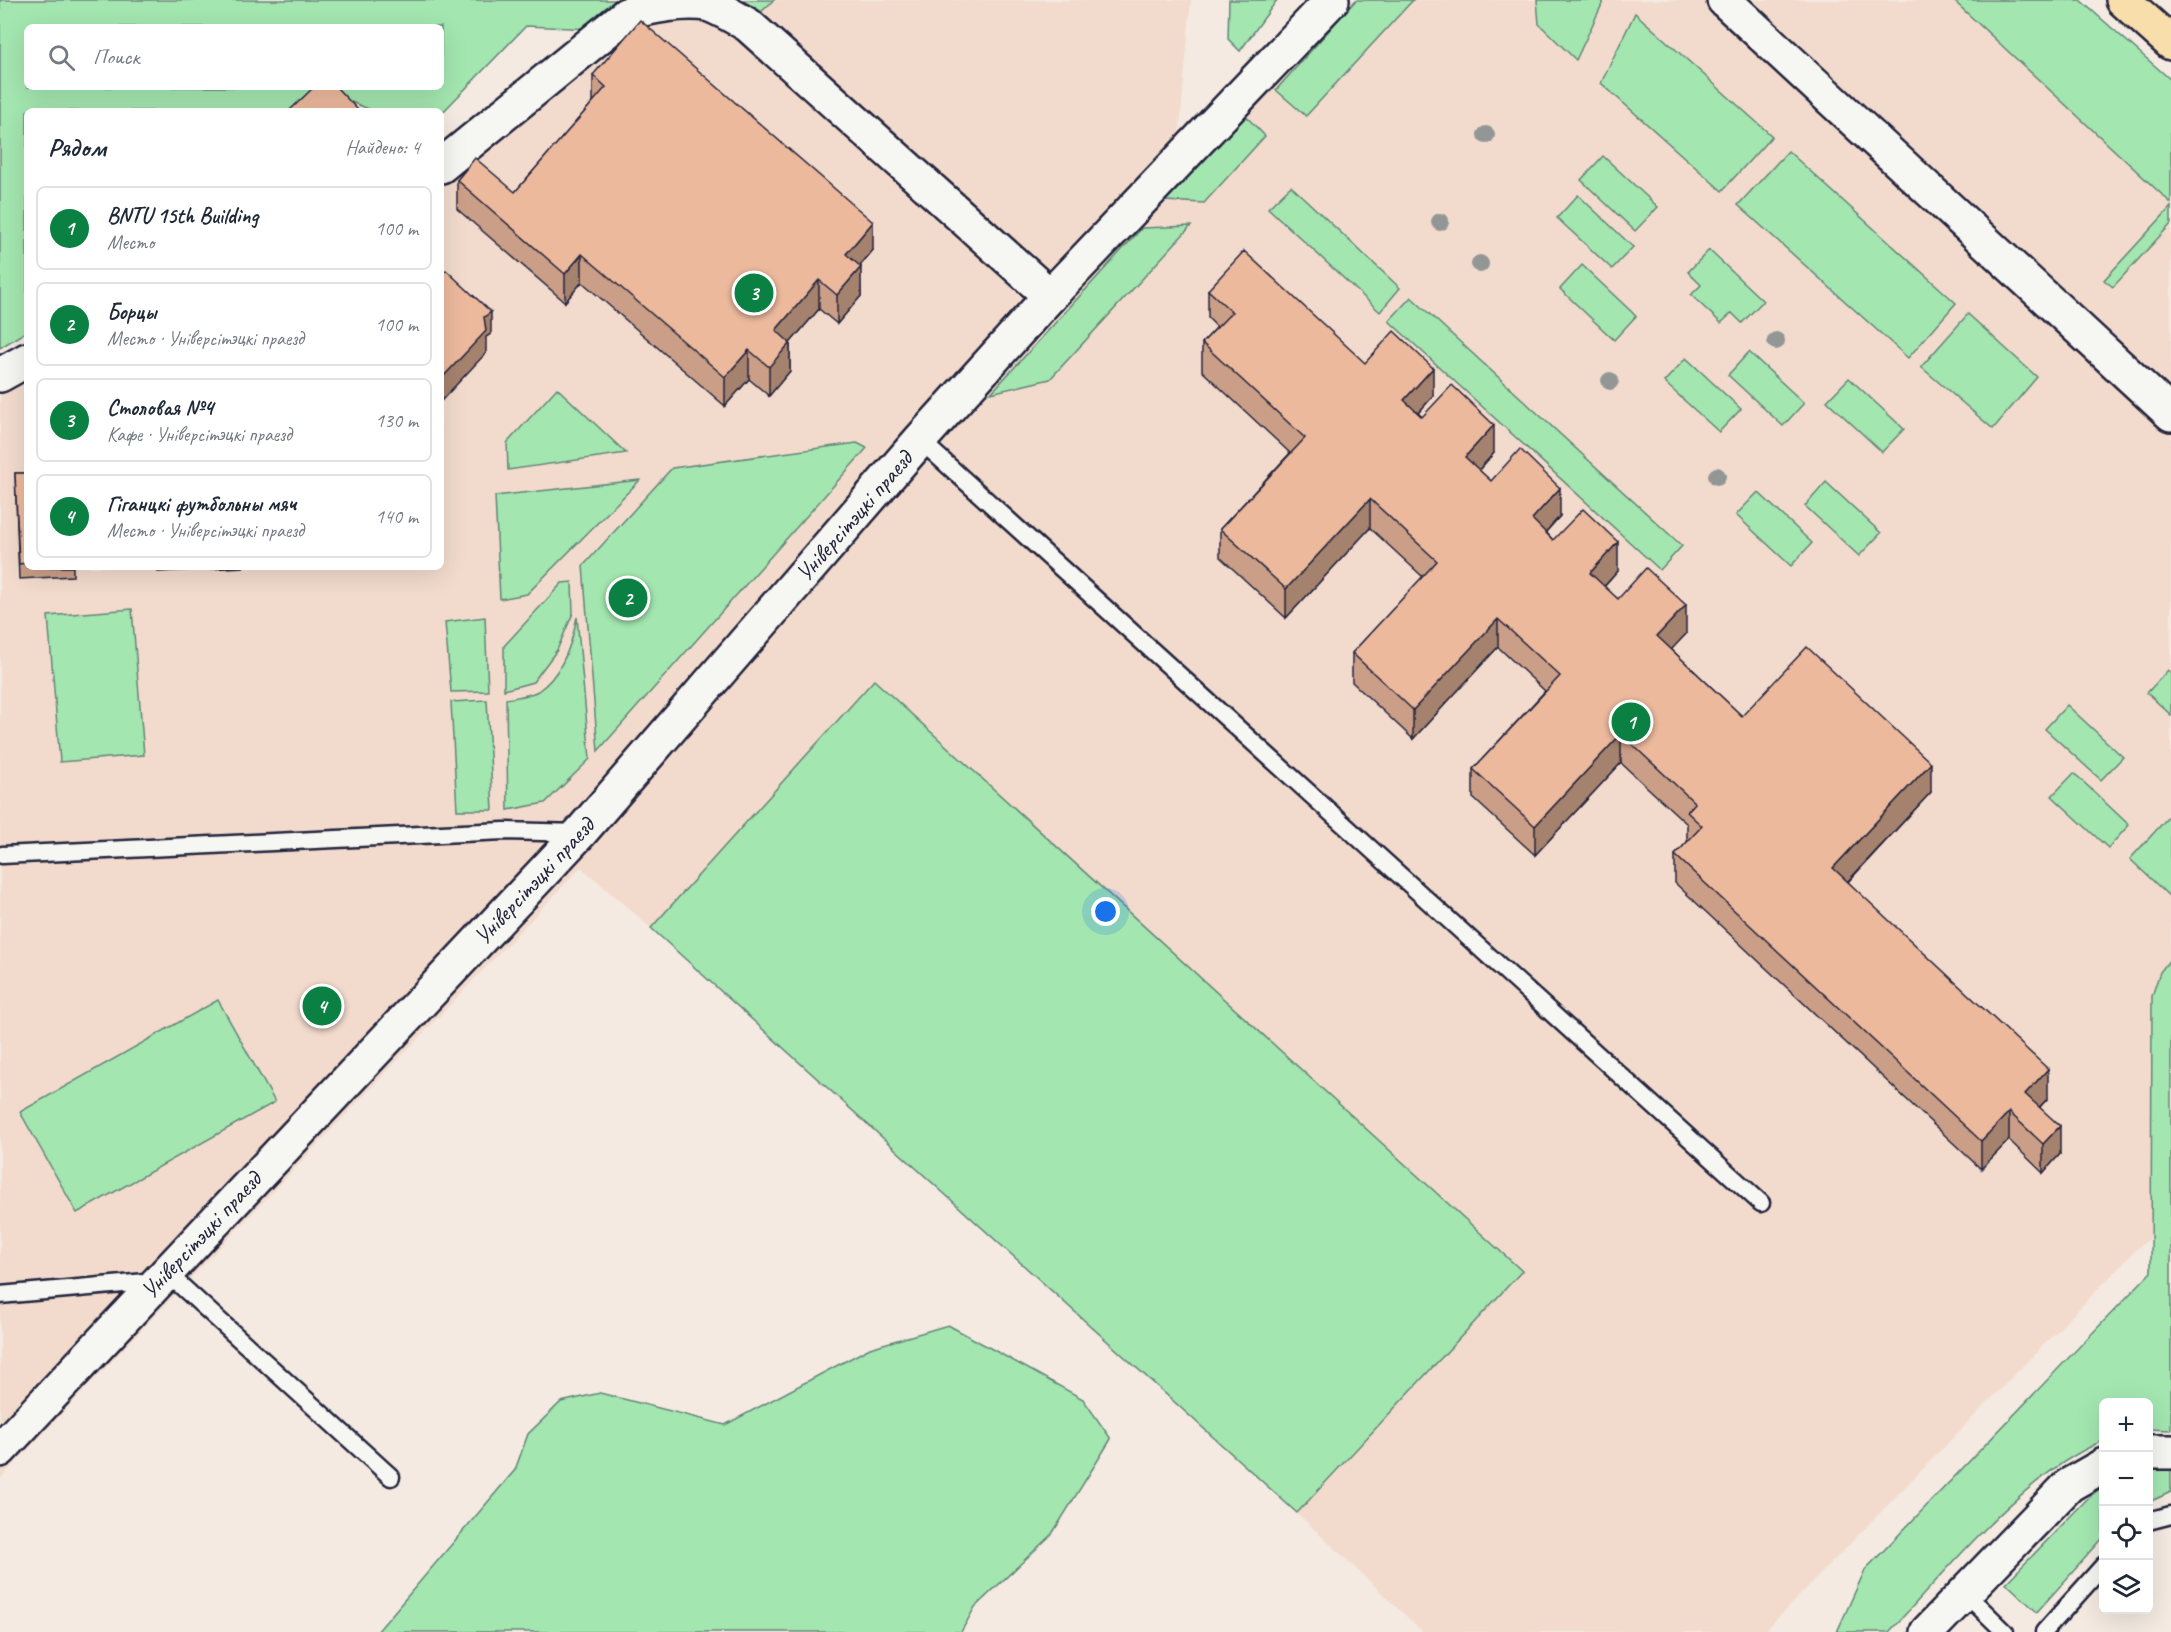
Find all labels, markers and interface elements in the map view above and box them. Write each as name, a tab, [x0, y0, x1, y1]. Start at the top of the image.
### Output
search box	[24, 24, 444, 90]
icon: search	[45, 41, 78, 74]
text: Поиск	[93, 43, 139, 71]
text: Рядом	[48, 131, 106, 164]
text: Найдено: 4	[345, 135, 420, 160]
text: BNTU 15th Building	[107, 202, 258, 230]
text: 1	[65, 216, 74, 241]
text: 100 m	[375, 216, 418, 241]
text: Место	[107, 230, 154, 255]
pin: 3	[734, 270, 774, 316]
text: Борцы	[107, 298, 156, 326]
text: 2	[65, 312, 74, 337]
text: 100 m	[375, 312, 418, 337]
text: Место · Універсітэцкі праезд	[107, 326, 304, 351]
text: Столовая №4	[107, 394, 213, 422]
text: 3	[65, 408, 74, 433]
text: 130 m	[375, 408, 418, 433]
text: Кафе · Універсітэцкі праезд	[107, 422, 292, 447]
street label: Універсітэцкі праезд	[789, 443, 921, 587]
text: Гіганцкі футбольны мяч	[107, 490, 296, 518]
text: 4	[65, 504, 74, 529]
text: 140 m	[375, 504, 418, 529]
text: Место · Універсітэцкі праезд	[107, 518, 304, 543]
pin: 2	[608, 576, 648, 620]
pin: 1	[1612, 700, 1650, 744]
street label: Універсітэцкі праезд	[467, 809, 602, 951]
your location	[1091, 897, 1120, 926]
pin: 4	[302, 984, 342, 1028]
street label: Універсітэцкі праезд	[134, 1163, 269, 1305]
map controls	[2099, 1398, 2153, 1614]
button: +	[2099, 1398, 2153, 1452]
button: −	[2099, 1452, 2153, 1506]
button: locate	[2099, 1506, 2153, 1560]
button: layers	[2099, 1560, 2153, 1614]

